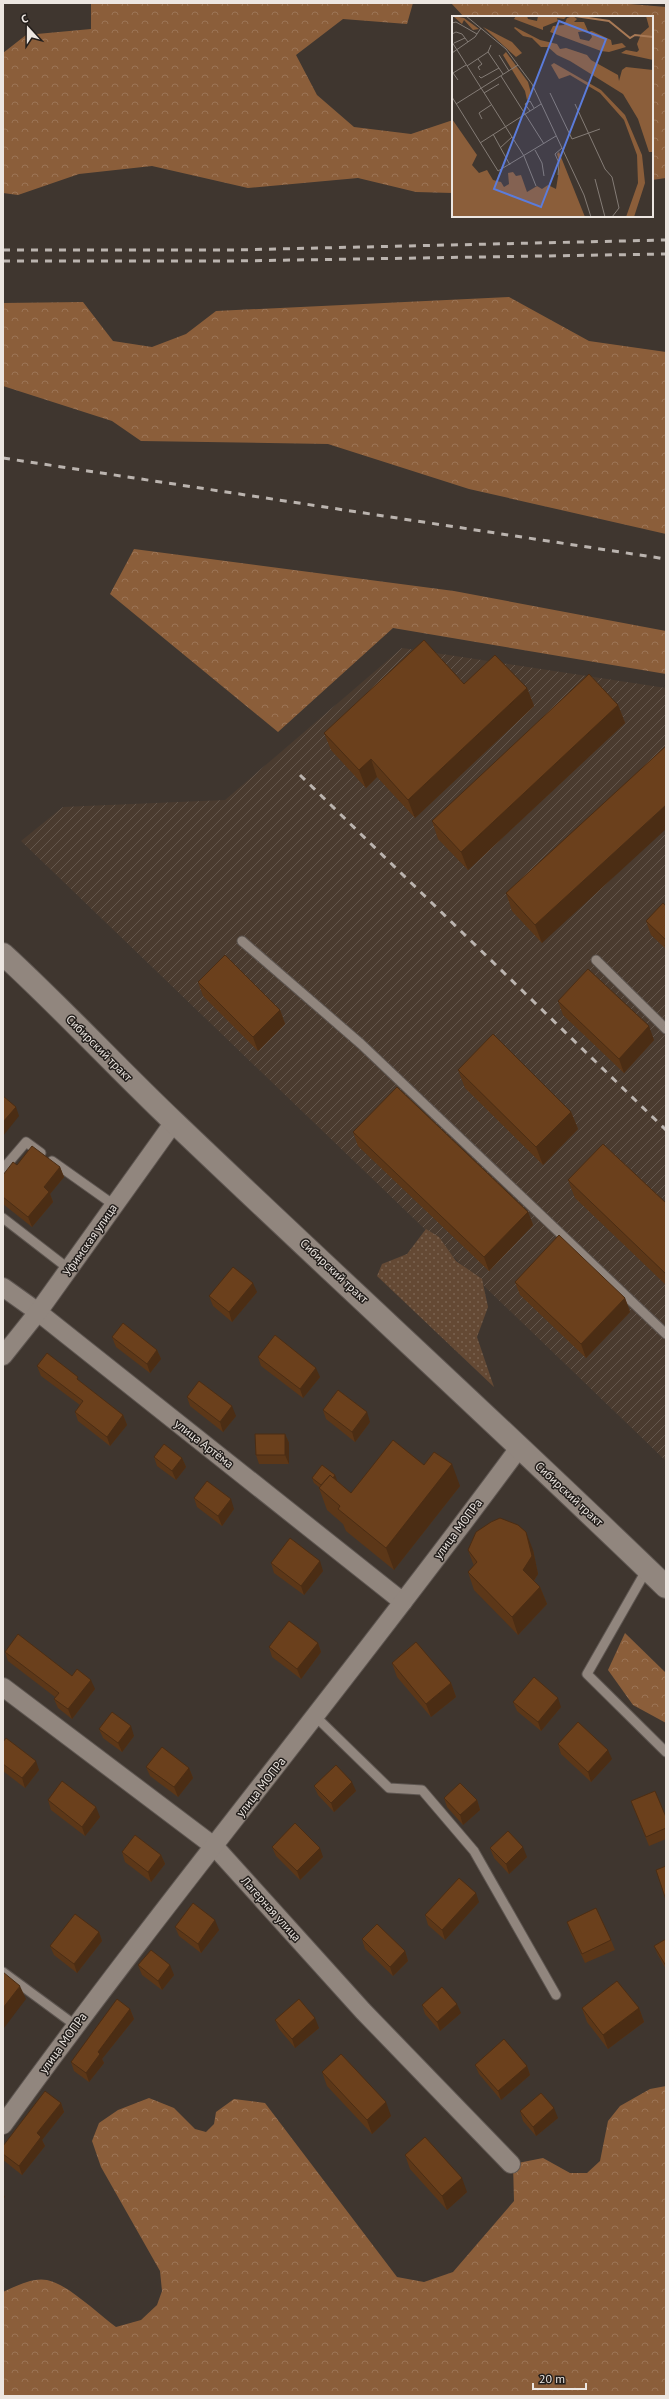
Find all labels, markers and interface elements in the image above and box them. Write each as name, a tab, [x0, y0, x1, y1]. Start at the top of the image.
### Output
north arrow	[8, 8, 48, 48]
text: С	[19, 11, 30, 26]
inset map	[452, 16, 653, 217]
street label: Сибирский тракт	[63, 1011, 136, 1084]
street label: Уфимская улица	[59, 1201, 120, 1279]
street label: Сибирский тракт	[297, 1235, 372, 1306]
street label: улица Артёма	[172, 1416, 237, 1471]
street label: Сибирский тракт	[532, 1458, 607, 1529]
street label: улица МОПРа	[430, 1496, 485, 1562]
street label: улица МОПРа	[233, 1754, 289, 1820]
street label: Лагерная улица	[238, 1872, 304, 1944]
street label: улица МОПРа	[35, 2009, 90, 2076]
scale bar	[533, 2365, 586, 2391]
text: 20 m	[539, 2371, 565, 2386]

